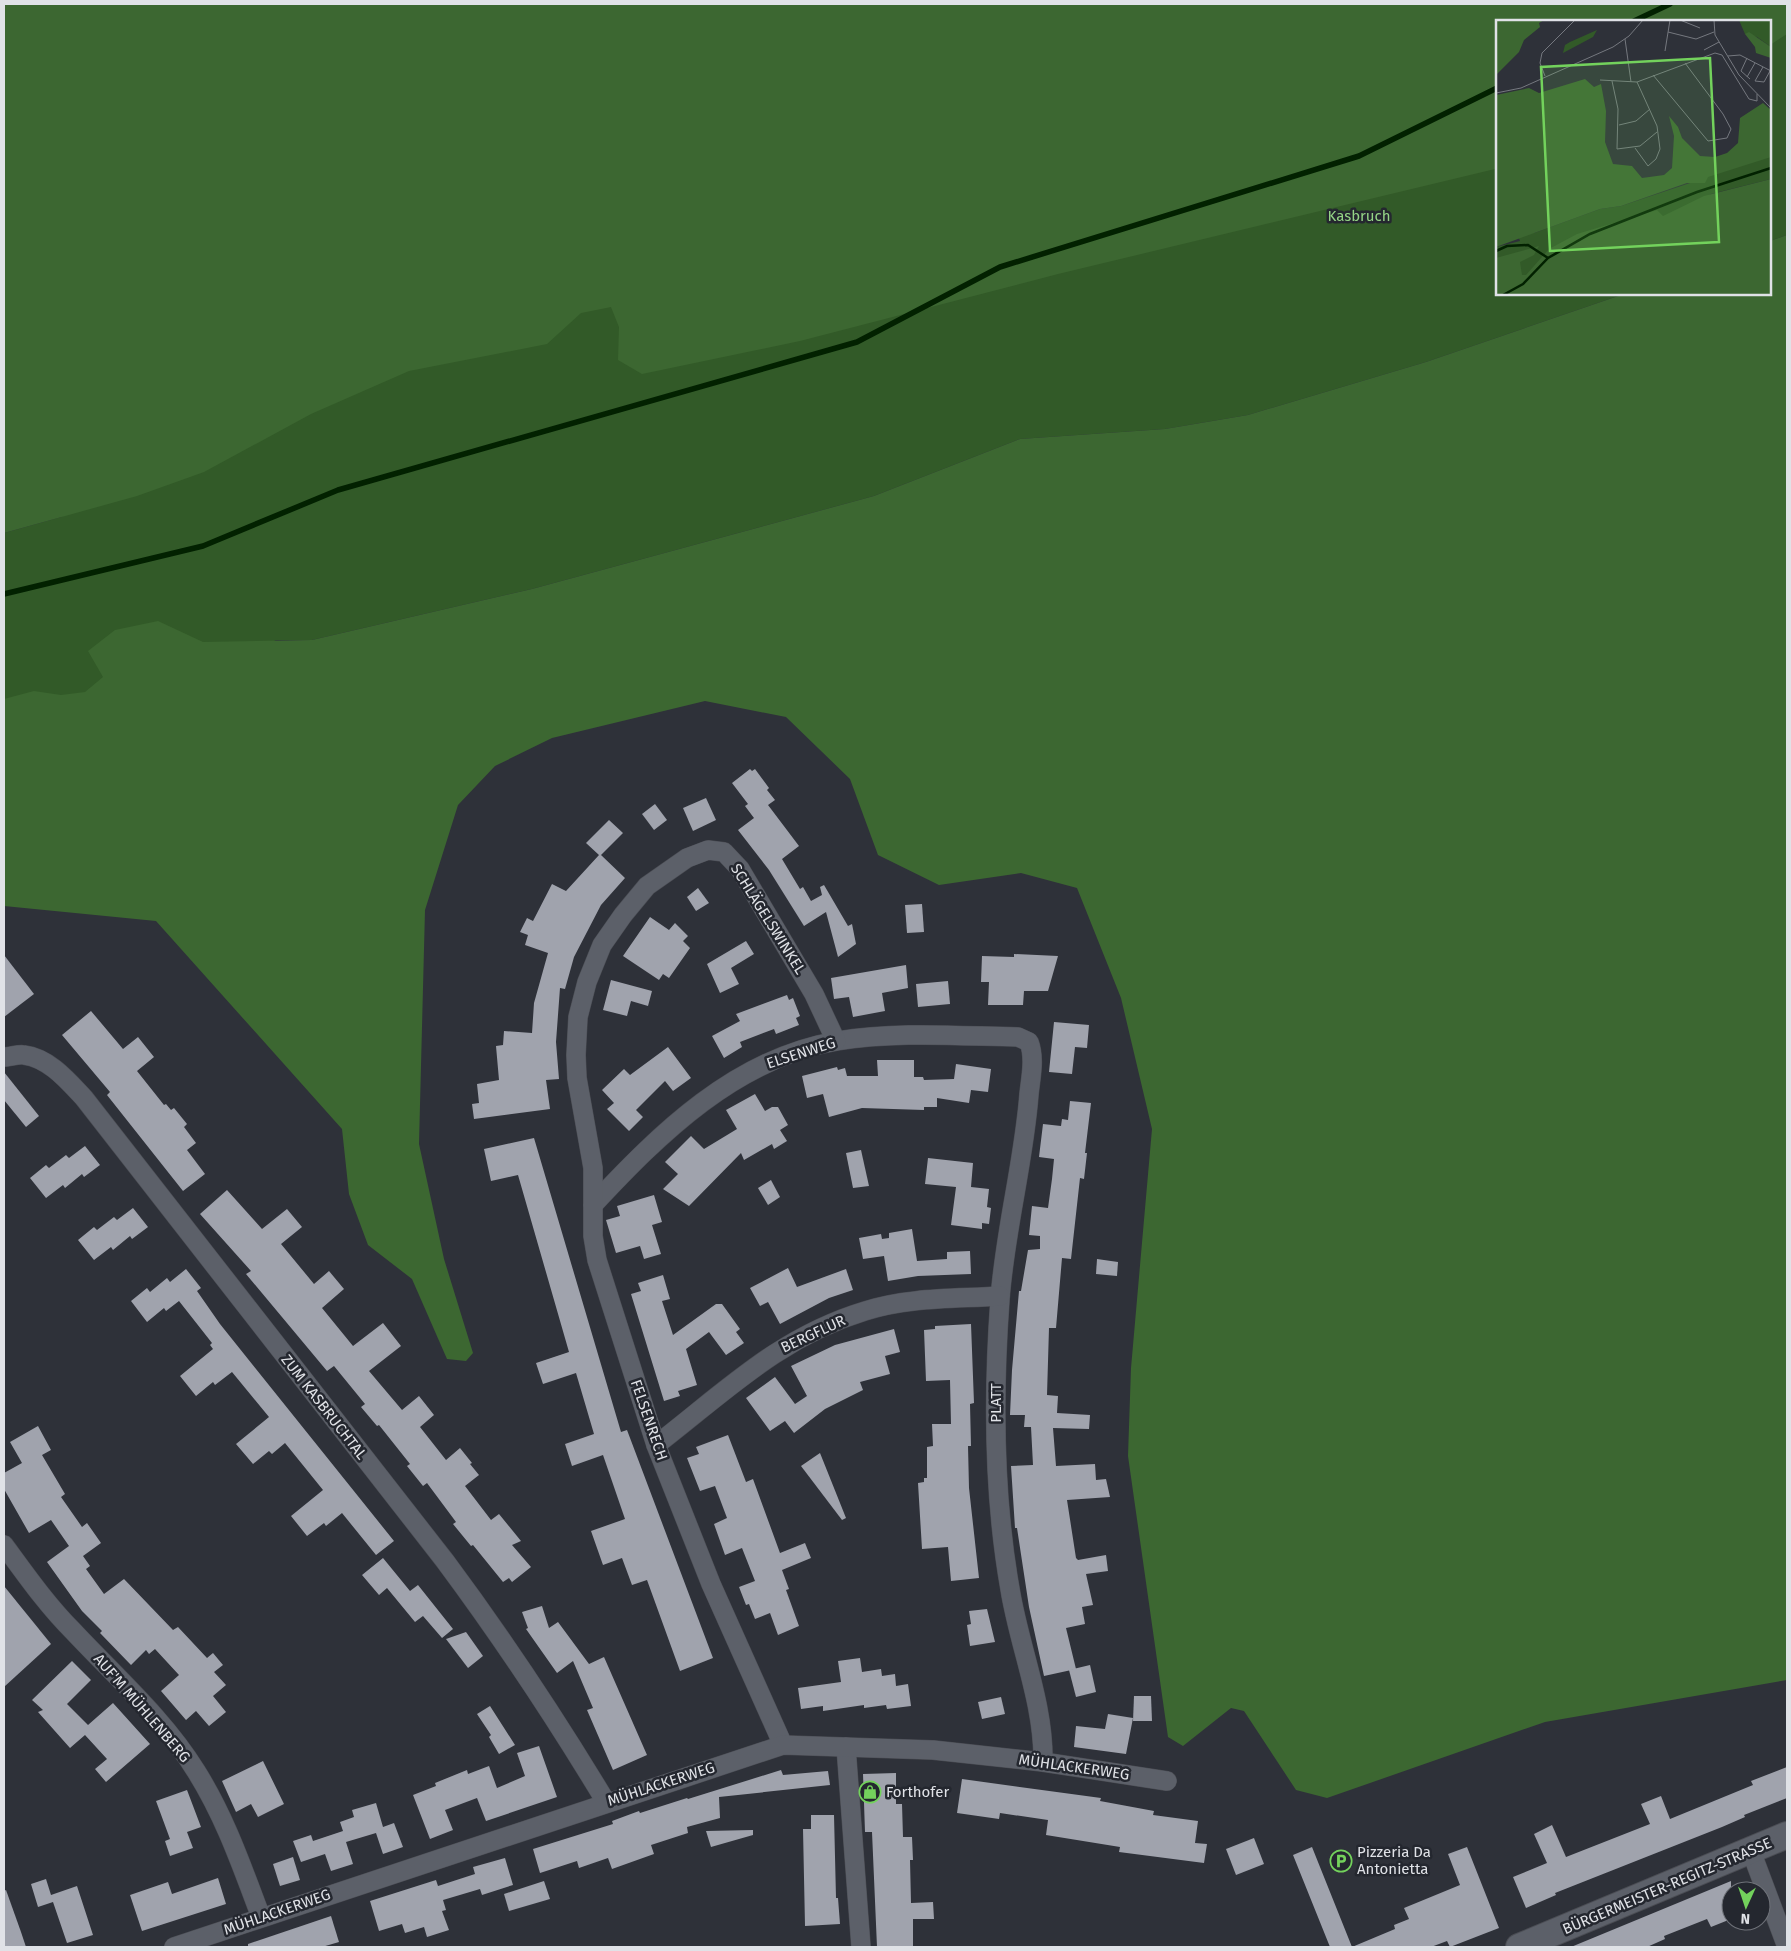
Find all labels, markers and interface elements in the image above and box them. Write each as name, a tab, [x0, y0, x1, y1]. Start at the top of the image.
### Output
inset map	[1496, 20, 1771, 295]
park label: Kasbruch	[1327, 207, 1391, 225]
street label: SCHLÄGELSWINKEL	[727, 860, 810, 978]
street label: ELSENWEG	[764, 1033, 838, 1073]
street label: BERGFLUR	[778, 1311, 848, 1357]
street label: ZUM KASBRUCHTAL	[277, 1351, 371, 1464]
street label: FELSENRECH	[627, 1377, 671, 1463]
street label: PLATT	[987, 1383, 1005, 1423]
street label: AUF'M MÜHLENBERG	[90, 1650, 194, 1766]
street label: MÜHLACKERWEG	[1017, 1750, 1131, 1784]
street label: MÜHLACKERWEG	[605, 1758, 717, 1810]
shop icon: Forthofer	[858, 1780, 882, 1804]
place label: Forthofer	[886, 1783, 949, 1801]
street label: BÜRGERMEISTER-REGITZ-STRASSE	[1560, 1834, 1774, 1938]
place label: Pizzeria Da Antonietta	[1357, 1843, 1431, 1878]
parking icon: Pizzeria Da Antonietta	[1329, 1849, 1353, 1873]
north arrow	[1721, 1881, 1771, 1931]
street label: MÜHLACKERWEG	[221, 1885, 333, 1939]
text: N	[1740, 1910, 1750, 1927]

